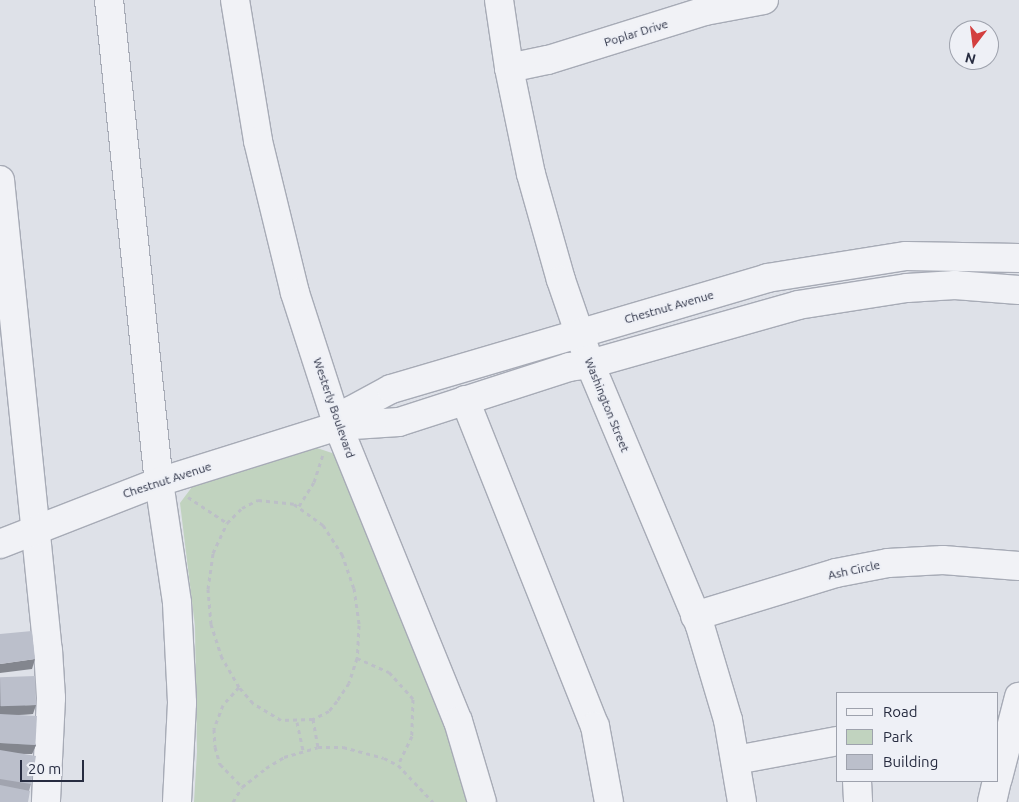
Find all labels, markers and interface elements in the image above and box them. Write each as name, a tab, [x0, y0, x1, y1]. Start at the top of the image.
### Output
street label: Poplar Drive	[602, 16, 670, 50]
north arrow	[949, 20, 999, 70]
text: N	[963, 49, 978, 68]
street label: Chestnut Avenue	[623, 287, 715, 327]
street label: Westerly Boulevard	[310, 356, 358, 460]
street label: Washington Street	[581, 356, 633, 454]
street label: Chestnut Avenue	[121, 459, 213, 501]
street label: Ash Circle	[827, 557, 881, 583]
legend	[836, 692, 999, 782]
text: Road	[883, 703, 918, 720]
text: Park	[883, 728, 913, 745]
scale bar	[22, 750, 86, 782]
text: Building	[883, 753, 938, 770]
text: 20 m	[28, 760, 61, 777]

